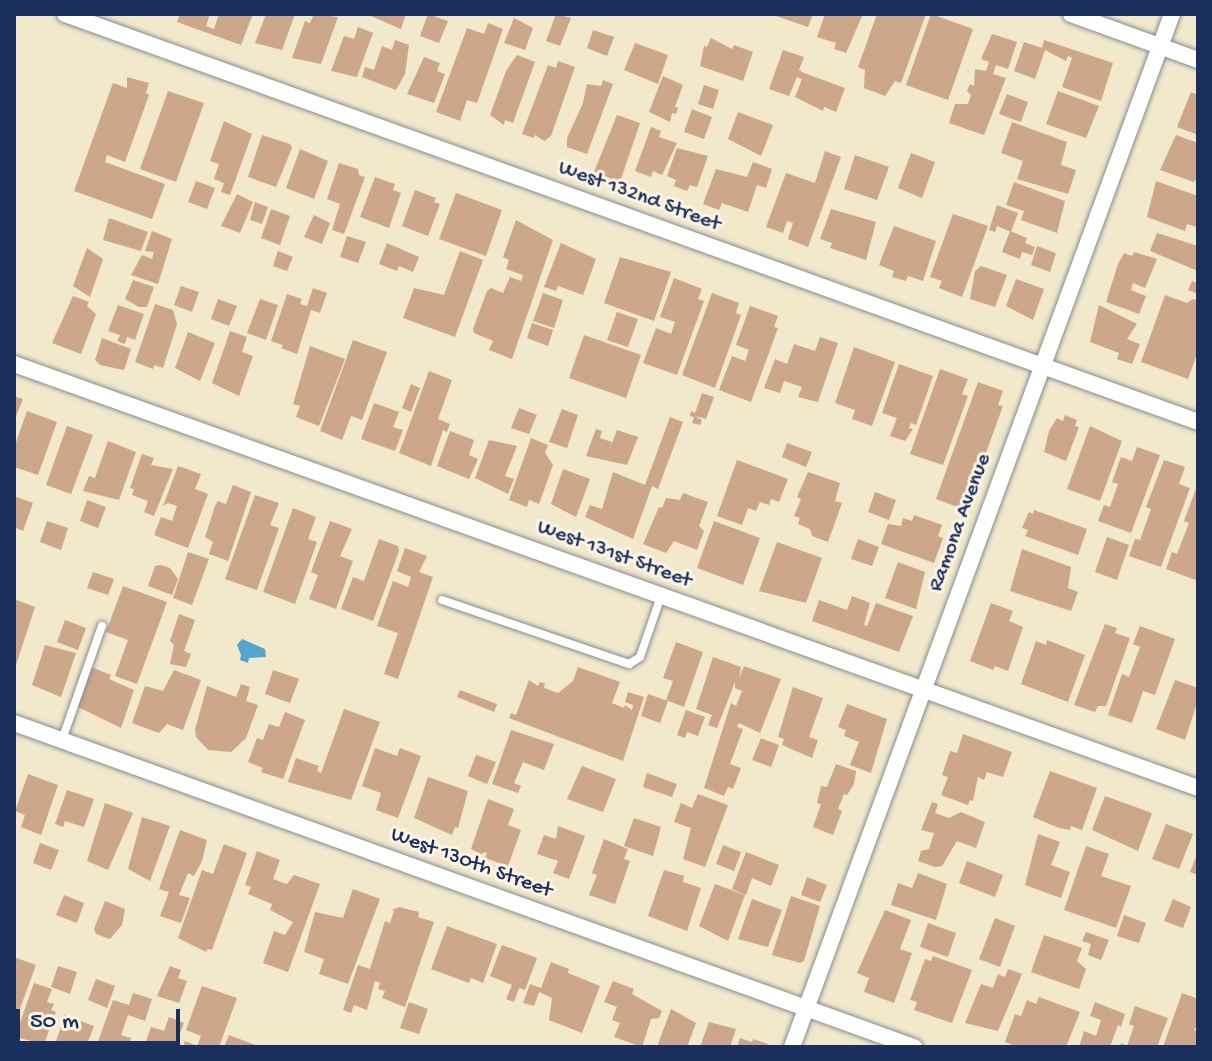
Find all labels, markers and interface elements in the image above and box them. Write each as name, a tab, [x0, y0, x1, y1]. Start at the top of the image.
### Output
street label: West 132nd Street	[554, 155, 724, 239]
street label: Ramona Avenue	[924, 450, 998, 596]
street label: West 131st Street	[533, 515, 695, 595]
street label: West 130th Street	[387, 823, 555, 905]
scale bar	[20, 993, 184, 1043]
text: 50 m	[30, 1008, 79, 1037]

